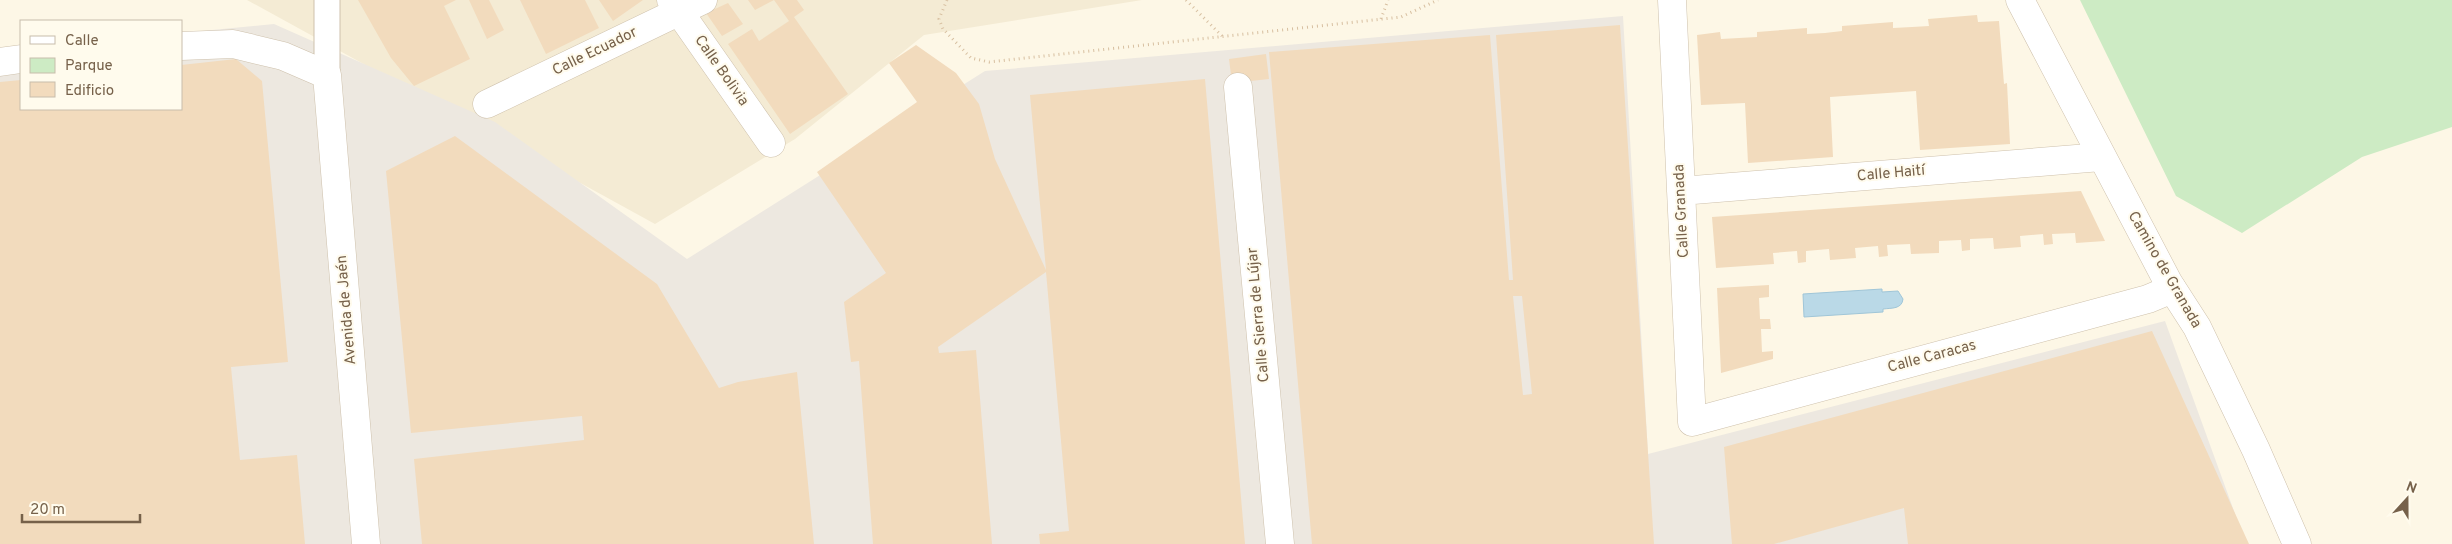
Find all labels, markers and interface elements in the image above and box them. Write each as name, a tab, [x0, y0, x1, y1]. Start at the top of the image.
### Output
legend	[20, 20, 182, 110]
street label: Calle Ecuador	[549, 23, 641, 81]
text: Calle	[65, 32, 99, 51]
street label: Calle Bolivia	[690, 32, 752, 110]
text: Parque	[65, 57, 113, 76]
text: Edificio	[65, 82, 114, 101]
street label: Calle Haití	[1856, 161, 1927, 186]
street label: Calle Granada	[1670, 164, 1694, 258]
street label: Camino de Granada	[2123, 208, 2205, 332]
street label: Calle Sierra de Lújar	[1244, 247, 1274, 383]
street label: Avenida de Jaén	[333, 254, 361, 366]
street label: Calle Caracas	[1886, 336, 1978, 378]
north arrow	[2382, 474, 2432, 524]
text: N	[2403, 479, 2419, 498]
scale bar	[22, 492, 140, 524]
text: 20 m	[30, 501, 65, 520]

